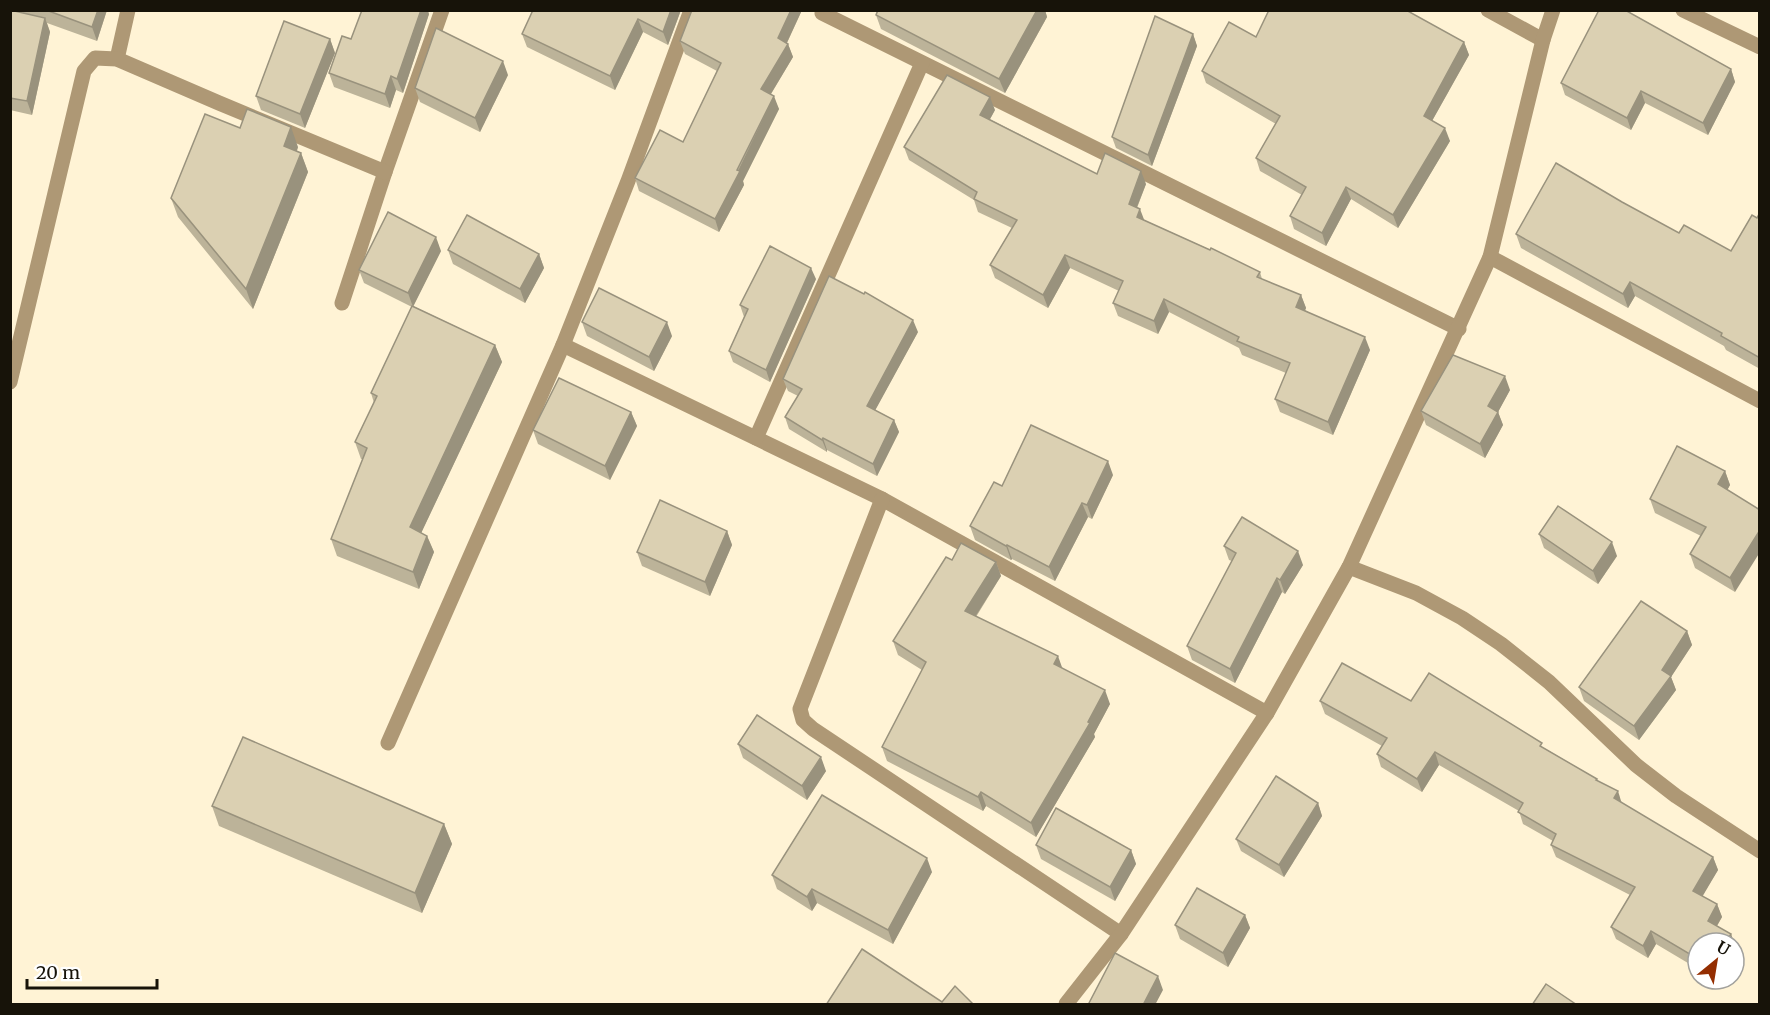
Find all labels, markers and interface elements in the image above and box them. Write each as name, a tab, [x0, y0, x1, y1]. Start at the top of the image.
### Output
north arrow	[1686, 931, 1746, 991]
text: U	[1713, 936, 1734, 960]
scale bar	[27, 952, 158, 990]
text: 20 m	[36, 961, 80, 984]

